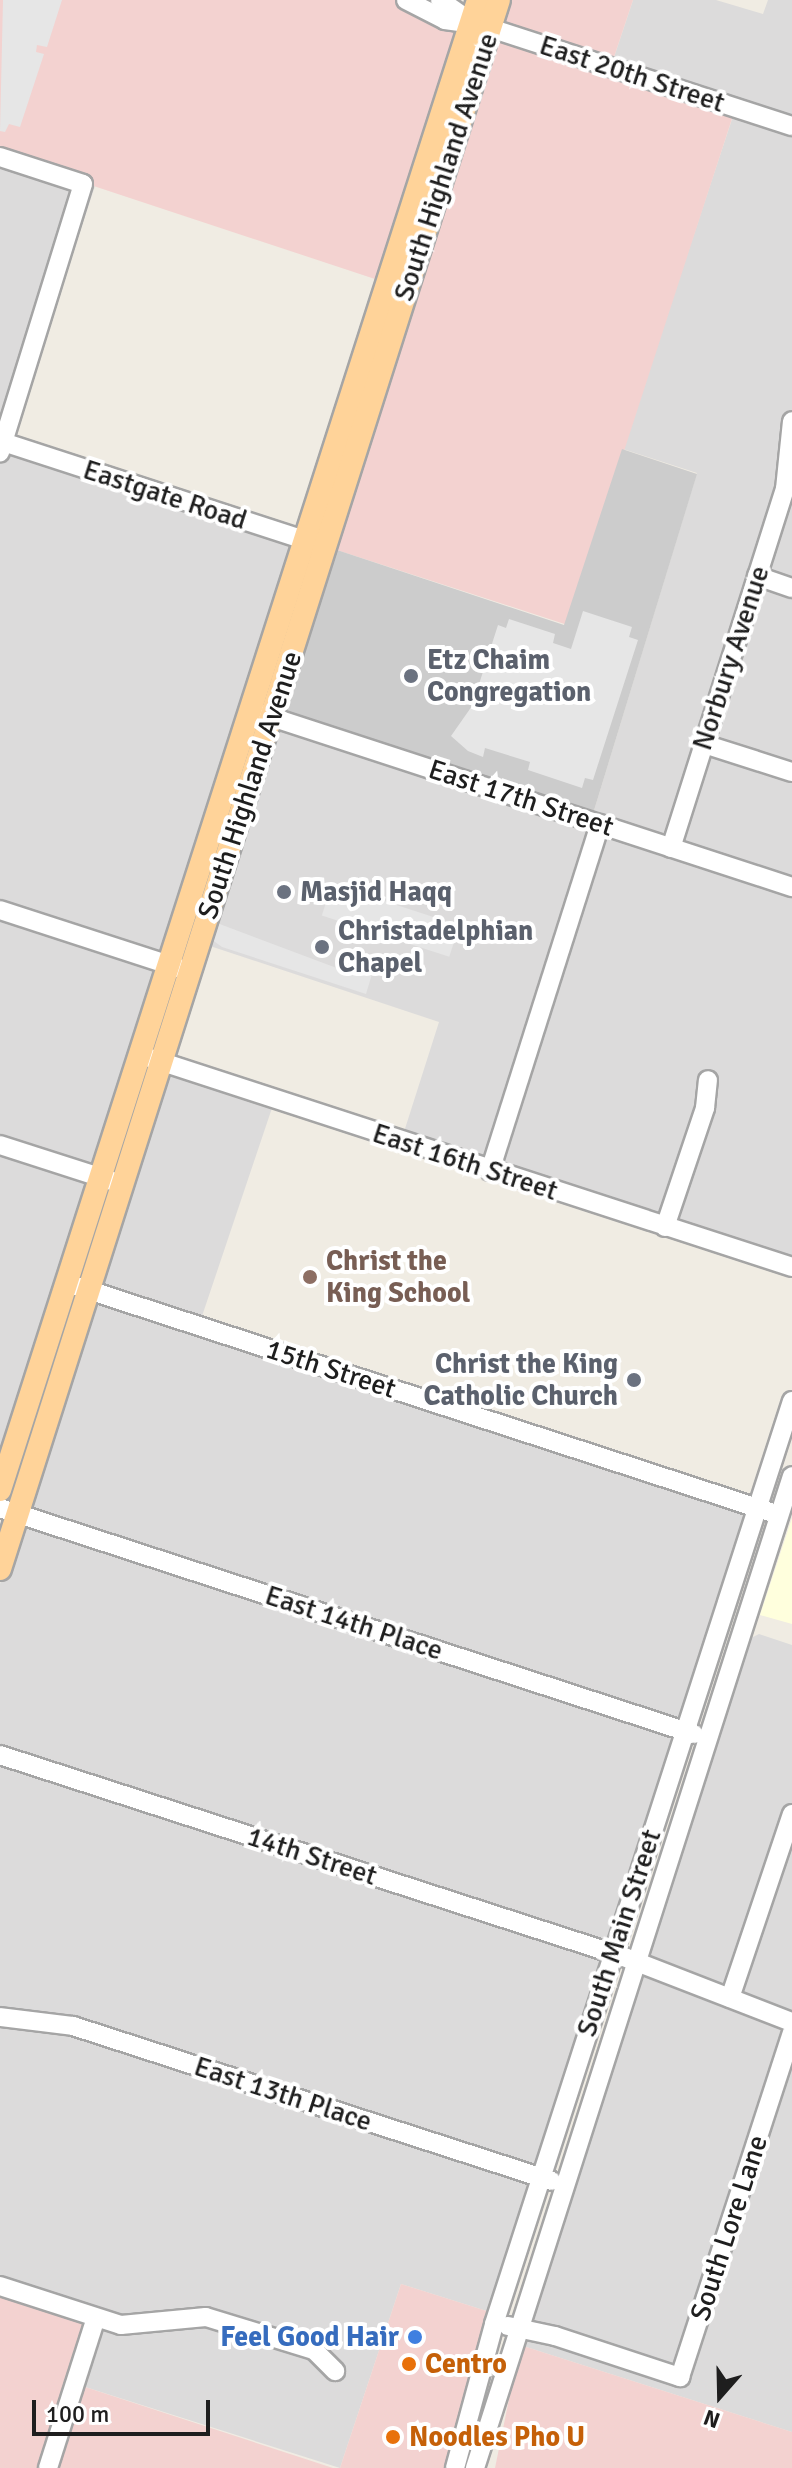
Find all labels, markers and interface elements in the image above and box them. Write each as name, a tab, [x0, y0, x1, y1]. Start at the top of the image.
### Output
street label: East 20th Street	[535, 28, 729, 120]
street label: South Highland Avenue	[387, 29, 505, 305]
street label: Eastgate Road	[79, 453, 251, 537]
street label: Norbury Avenue	[685, 562, 777, 754]
place label: Etz Chaim Congregation	[427, 643, 591, 709]
street label: South Highland Avenue	[191, 647, 309, 923]
marker: Etz Chaim Congregation	[402, 667, 420, 685]
street label: East 17th Street	[424, 752, 618, 844]
place label: Masjid Haqq	[300, 875, 452, 909]
marker: Masjid Haqq	[275, 883, 293, 901]
place label: Christadelphian Chapel	[338, 914, 533, 980]
marker: Christadelphian Chapel	[313, 938, 331, 956]
street label: East 16th Street	[368, 1116, 562, 1208]
place label: Christ the King School	[326, 1244, 470, 1310]
marker: Christ the King School	[301, 1268, 319, 1286]
street label: 15th Street	[262, 1332, 400, 1406]
place label: Christ the King Catholic Church	[423, 1347, 618, 1413]
marker: Christ the King Catholic Church	[625, 1371, 643, 1389]
street label: East 14th Place	[261, 1578, 447, 1668]
street label: 14th Street	[243, 1819, 381, 1893]
street label: South Main Street	[570, 1825, 668, 2041]
street label: East 13th Place	[190, 2049, 376, 2139]
street label: South Lore Lane	[683, 2131, 775, 2325]
place label: Feel Good Hair	[220, 2320, 399, 2354]
marker: Feel Good Hair	[406, 2328, 424, 2346]
place label: Centro	[425, 2347, 507, 2381]
marker: Centro	[400, 2355, 418, 2373]
north arrow	[680, 2356, 760, 2436]
scale bar	[36, 2384, 214, 2434]
text: 100 m	[46, 2399, 109, 2429]
text: N	[700, 2404, 723, 2434]
place label: Noodles Pho U	[409, 2420, 585, 2454]
marker: Noodles Pho U	[384, 2428, 402, 2446]

